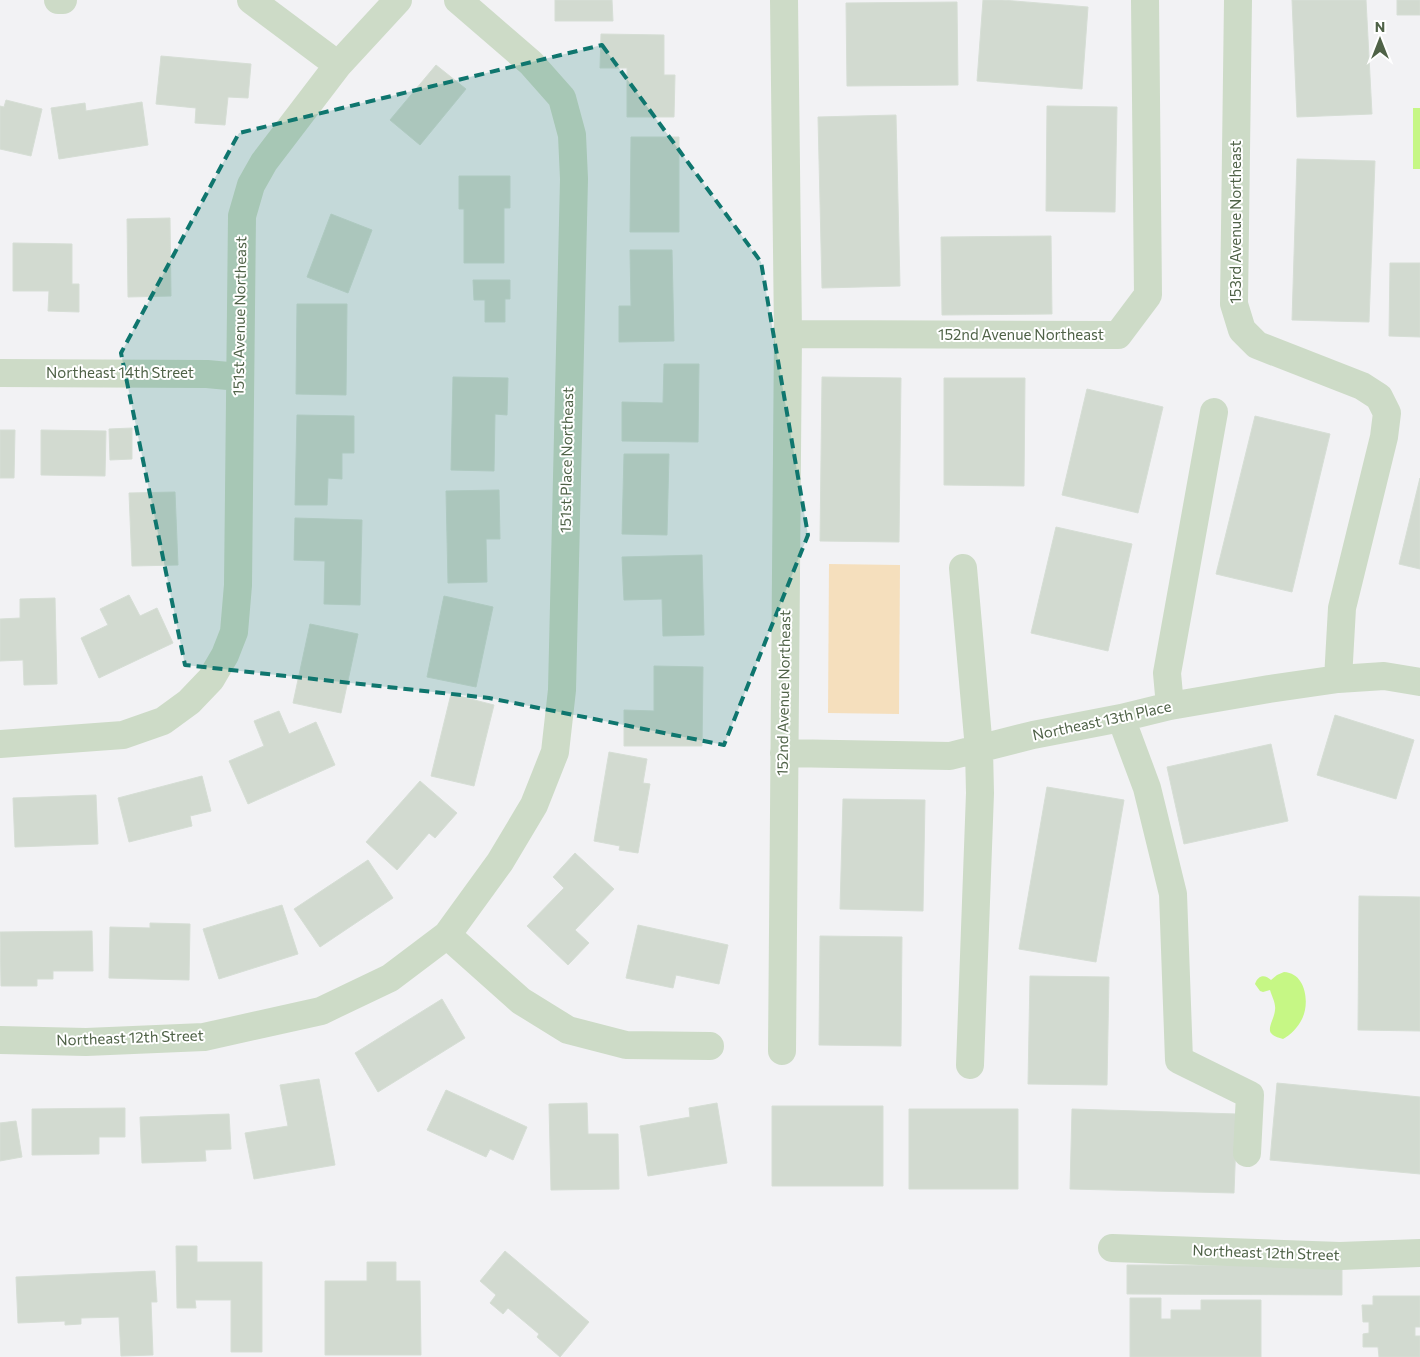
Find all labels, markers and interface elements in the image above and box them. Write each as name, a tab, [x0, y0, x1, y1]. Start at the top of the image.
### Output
north arrow	[1355, 15, 1405, 65]
text: N	[1375, 18, 1385, 35]
street label: 153rd Avenue Northeast	[1226, 140, 1244, 304]
street label: 151st Avenue Northeast	[229, 236, 249, 396]
street label: 152nd Avenue Northeast	[938, 325, 1104, 343]
street label: Northeast 14th Street	[46, 363, 194, 381]
street label: 151st Place Northeast	[556, 387, 576, 533]
street label: 152nd Avenue Northeast	[773, 610, 793, 776]
street label: Northeast 13th Place	[1031, 696, 1173, 744]
street label: Northeast 12th Street	[56, 1025, 204, 1049]
street label: Northeast 12th Street	[1192, 1240, 1340, 1264]

